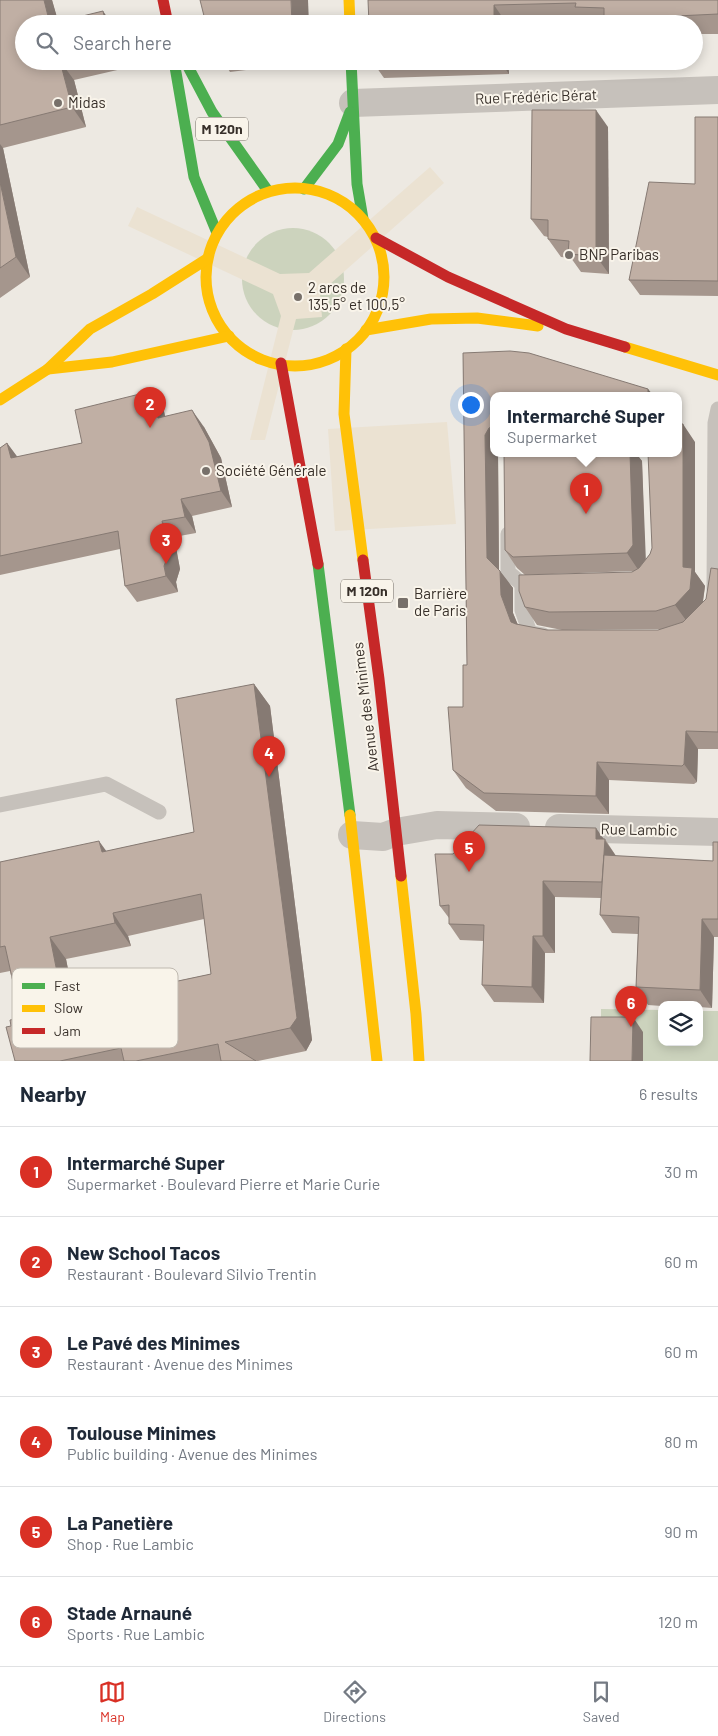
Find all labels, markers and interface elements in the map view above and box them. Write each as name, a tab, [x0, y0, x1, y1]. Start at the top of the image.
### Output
search box	[15, 15, 703, 70]
icon: search	[33, 29, 61, 57]
text: Search here	[73, 31, 172, 54]
street label: Rue Frédéric Bérat	[475, 85, 597, 107]
place label: Midas	[68, 93, 106, 111]
marker: Midas	[52, 97, 64, 109]
road number: M 120n	[196, 118, 248, 140]
place label: BNP Paribas	[579, 245, 659, 263]
marker: BNP Paribas	[563, 249, 575, 261]
place label: 2 arcs de 135,5° et 100,5°	[308, 278, 405, 313]
marker: 2 arcs de 135,5° et 100,5°	[292, 291, 304, 303]
pin: 2	[134, 387, 166, 428]
your location	[458, 392, 484, 418]
popup	[490, 392, 682, 457]
text: Intermarché Super	[507, 404, 665, 427]
text: Supermarket	[507, 427, 597, 446]
place label: Société Générale	[216, 461, 326, 479]
marker: Société Générale	[200, 465, 212, 477]
pin: 1	[570, 473, 602, 514]
pin: 3	[150, 523, 182, 564]
road number: M 120n	[341, 580, 393, 602]
place label: Barrière de Paris	[414, 584, 467, 619]
marker: Barrière de Paris	[396, 596, 410, 610]
street label: Avenue des Minimes	[348, 641, 382, 773]
pin: 4	[253, 736, 285, 777]
street label: Rue Lambic	[601, 819, 678, 839]
pin: 5	[453, 831, 485, 872]
legend	[12, 968, 178, 1048]
text: Fast	[54, 977, 80, 994]
pin: 6	[615, 986, 647, 1027]
text: Slow	[54, 999, 83, 1016]
map controls	[658, 1001, 703, 1046]
button: layers	[658, 1001, 703, 1046]
text: Jam	[54, 1022, 81, 1039]
text: Nearby	[20, 1081, 86, 1106]
text: 6 results	[639, 1084, 698, 1103]
text: Intermarché Super	[67, 1151, 225, 1174]
text: 1	[33, 1162, 39, 1181]
text: 30 m	[664, 1162, 698, 1181]
text: Supermarket · Boulevard Pierre et Marie Curie	[67, 1174, 380, 1193]
text: New School Tacos	[67, 1241, 220, 1264]
text: 2	[32, 1252, 40, 1271]
text: 60 m	[664, 1252, 698, 1271]
text: Restaurant · Boulevard Silvio Trentin	[67, 1264, 317, 1283]
text: Le Pavé des Minimes	[67, 1331, 240, 1354]
text: 3	[32, 1342, 40, 1361]
text: 60 m	[664, 1342, 698, 1361]
text: Restaurant · Avenue des Minimes	[67, 1354, 293, 1373]
text: Toulouse Minimes	[67, 1421, 216, 1444]
text: 4	[31, 1432, 41, 1451]
text: 80 m	[664, 1432, 698, 1451]
text: Public building · Avenue des Minimes	[67, 1444, 317, 1463]
text: La Panetière	[67, 1511, 173, 1534]
text: 5	[32, 1522, 40, 1541]
text: 90 m	[664, 1522, 698, 1541]
text: Shop · Rue Lambic	[67, 1534, 194, 1553]
text: Stade Arnauné	[67, 1601, 192, 1624]
text: 6	[32, 1612, 40, 1631]
text: 120 m	[658, 1612, 698, 1631]
text: Sports · Rue Lambic	[67, 1624, 205, 1643]
tab: Map	[98, 1678, 126, 1725]
tab: Directions	[323, 1678, 386, 1725]
tab: Saved	[583, 1678, 620, 1725]

